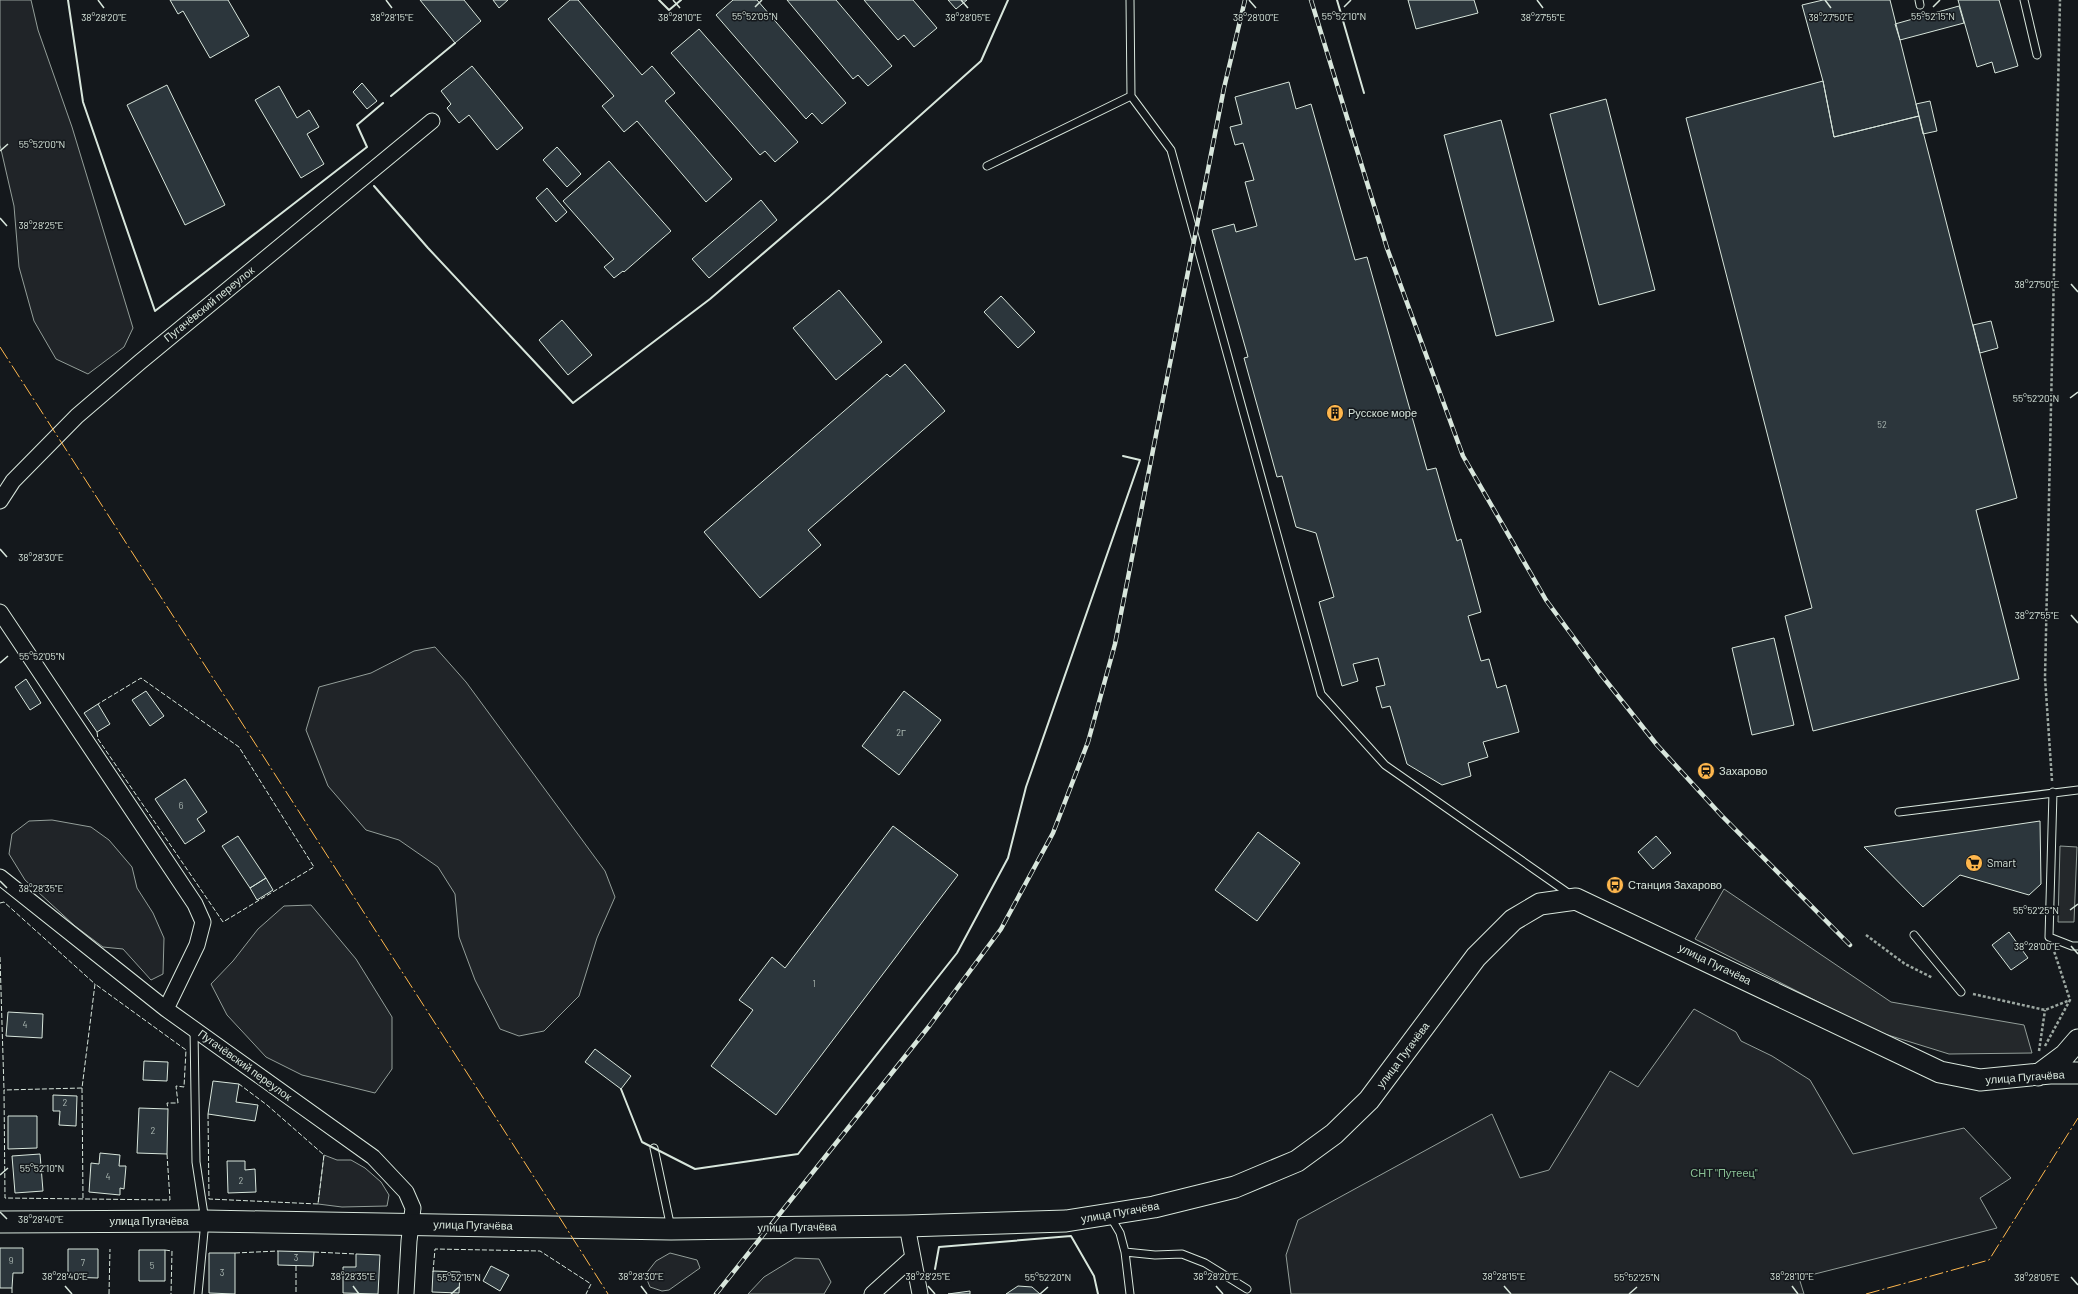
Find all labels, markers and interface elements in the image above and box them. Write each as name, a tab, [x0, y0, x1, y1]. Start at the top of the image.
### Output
text: 55°52'05"N	[732, 10, 778, 22]
text: 55°52'10"N	[1322, 10, 1366, 22]
text: 55°52'15"N	[1911, 10, 1955, 22]
text: 38°28'20"E	[81, 11, 127, 23]
text: 38°28'15"E	[370, 11, 414, 23]
text: 38°28'10"E	[658, 11, 702, 23]
text: 38°28'05"E	[945, 11, 991, 23]
text: 38°28'00"E	[1233, 11, 1279, 23]
text: 38°27'55"E	[1521, 11, 1565, 23]
text: 38°27'50"E	[1808, 11, 1854, 23]
text: 55°52'00"N	[19, 138, 65, 150]
text: 38°28'25"E	[18, 219, 64, 231]
street label: Пугачёвский переулок	[161, 263, 257, 344]
text: 38°27'50"E	[2014, 278, 2060, 290]
text: 55°52'20"N	[2013, 392, 2059, 404]
building icon: Русское море	[1325, 403, 1345, 423]
place label: Русское море	[1348, 406, 1417, 419]
house number: 52	[1877, 419, 1887, 430]
text: 38°28'30"E	[18, 551, 64, 563]
text: 38°27'55"E	[2015, 609, 2059, 621]
text: 55°52'05"N	[19, 650, 65, 662]
house number: 2Г	[896, 727, 906, 738]
station icon: Захарово	[1696, 761, 1716, 781]
place label: Захарово	[1719, 764, 1767, 777]
house number: 6	[179, 800, 184, 811]
supermarket icon: Smart	[1964, 853, 1984, 873]
place label: Smart	[1987, 856, 2016, 869]
bus stop icon: Станция Захарово	[1605, 875, 1625, 895]
place label: Станция Захарово	[1628, 878, 1722, 891]
text: 38°28'35"E	[18, 882, 64, 894]
text: 55°52'25"N	[2013, 904, 2059, 916]
street label: улица Пугачёва	[1677, 940, 1754, 987]
text: 38°28'00"E	[2014, 940, 2060, 952]
house number: 1	[812, 978, 816, 989]
street label: улица Пугачёва	[1374, 1018, 1432, 1090]
house number: 4	[23, 1019, 28, 1030]
street label: Пугачёвский переулок	[196, 1026, 295, 1103]
street label: улица Пугачёва	[1985, 1067, 2066, 1086]
house number: 2	[63, 1097, 68, 1108]
house number: 2	[151, 1125, 156, 1136]
text: 55°52'10"N	[20, 1162, 64, 1174]
park label: СНТ "Путеец"	[1690, 1166, 1758, 1179]
house number: 4	[106, 1171, 111, 1182]
house number: 2	[239, 1175, 244, 1186]
street label: улица Пугачёва	[1080, 1198, 1161, 1225]
text: 38°28'40"E	[18, 1213, 64, 1225]
street label: улица Пугачёва	[109, 1214, 189, 1227]
street label: улица Пугачёва	[433, 1217, 514, 1232]
street label: улица Пугачёва	[757, 1219, 838, 1234]
house number: 3	[294, 1252, 299, 1263]
house number: 9	[9, 1255, 14, 1266]
house number: 7	[81, 1257, 86, 1268]
house number: 5	[150, 1260, 155, 1271]
house number: 3	[220, 1267, 225, 1278]
text: 38°28'40"E	[42, 1270, 88, 1282]
text: 38°28'35"E	[330, 1270, 376, 1282]
text: 38°28'30"E	[618, 1270, 664, 1282]
text: 38°28'25"E	[905, 1270, 951, 1282]
text: 38°28'20"E	[1193, 1270, 1239, 1282]
text: 38°28'15"E	[1482, 1270, 1526, 1282]
text: 38°28'10"E	[1770, 1270, 1814, 1282]
text: 55°52'15"N	[437, 1271, 481, 1283]
text: 55°52'20"N	[1025, 1271, 1071, 1283]
text: 55°52'25"N	[1614, 1271, 1660, 1283]
text: 38°28'05"E	[2014, 1271, 2060, 1283]

